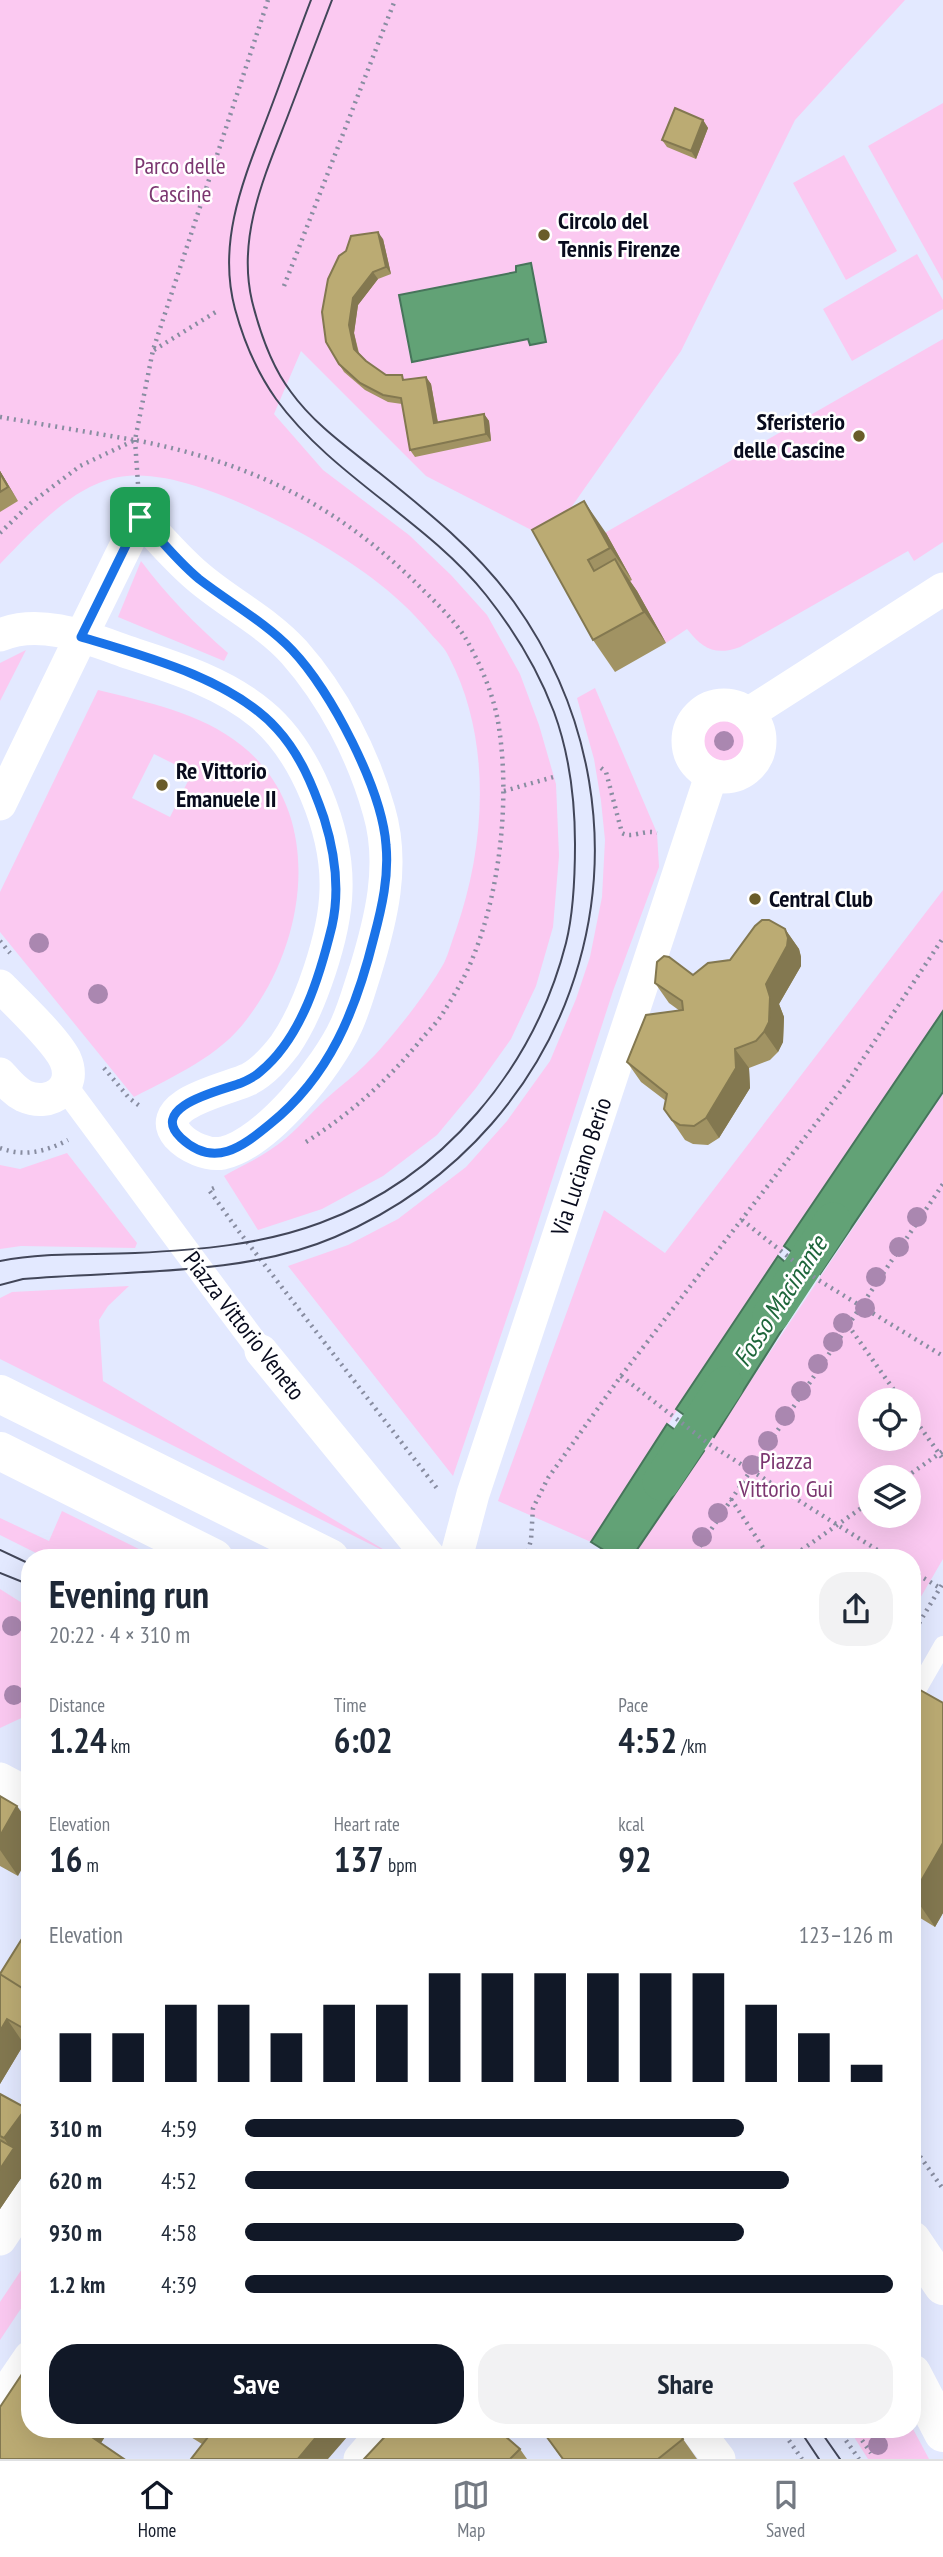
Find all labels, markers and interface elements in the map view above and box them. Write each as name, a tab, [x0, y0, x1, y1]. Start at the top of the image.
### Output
park label: Parco delle Cascine	[134, 150, 226, 209]
place label: Circolo del Tennis Firenze	[558, 205, 680, 264]
marker: Circolo del Tennis Firenze	[536, 227, 552, 243]
place label: Sferisterio delle Cascine	[734, 406, 845, 465]
marker: Sferisterio delle Cascine	[851, 428, 867, 444]
pin	[110, 487, 170, 547]
icon: arrive	[121, 498, 159, 536]
place label: Re Vittorio Emanuele II	[176, 755, 276, 814]
marker: Re Vittorio Emanuele II	[154, 777, 170, 793]
place label: Central Club	[769, 883, 873, 914]
marker: Central Club	[747, 891, 763, 907]
street label: Via Luciano Berio	[543, 1093, 618, 1241]
water label: Fosso Macinante	[725, 1227, 835, 1372]
street label: Piazza Vittorio Veneto	[177, 1245, 312, 1406]
map controls	[858, 1388, 921, 1528]
button: locate	[858, 1388, 921, 1451]
park label: Piazza Vittorio Gui	[738, 1445, 833, 1504]
button: layers	[858, 1465, 921, 1528]
text: Evening run	[49, 1569, 209, 1618]
button: share	[819, 1572, 893, 1646]
text: 20:22 · 4 × 310 m	[49, 1620, 190, 1649]
text: Distance	[49, 1693, 105, 1717]
text: Time	[334, 1693, 367, 1717]
text: Pace	[618, 1693, 648, 1717]
text: 1.24	[49, 1717, 107, 1763]
text: 6:02	[334, 1717, 393, 1763]
text: 4:52	[618, 1717, 677, 1763]
text: km	[107, 1734, 130, 1758]
text: /km	[677, 1734, 707, 1758]
text: Elevation	[49, 1812, 110, 1836]
text: Heart rate	[334, 1812, 400, 1836]
text: kcal	[618, 1812, 644, 1836]
text: 16	[49, 1836, 82, 1882]
text: 137	[334, 1836, 384, 1882]
text: 92	[618, 1836, 652, 1882]
text: m	[82, 1853, 99, 1877]
text: bpm	[384, 1853, 417, 1877]
text: Elevation	[49, 1920, 123, 1949]
text: 123–126 m	[799, 1920, 893, 1949]
text: 310 m	[49, 2114, 102, 2143]
text: 4:59	[161, 2114, 197, 2143]
text: 620 m	[49, 2166, 102, 2195]
text: 4:52	[161, 2166, 197, 2195]
text: 930 m	[49, 2218, 102, 2247]
text: 4:58	[161, 2218, 197, 2247]
text: 1.2 km	[49, 2270, 105, 2299]
text: 4:39	[161, 2270, 197, 2299]
button: Save	[49, 2344, 464, 2424]
button: Share	[478, 2344, 893, 2424]
tab: Home	[138, 2476, 176, 2542]
tab: Map	[452, 2476, 490, 2542]
tab: Saved	[766, 2476, 805, 2542]

